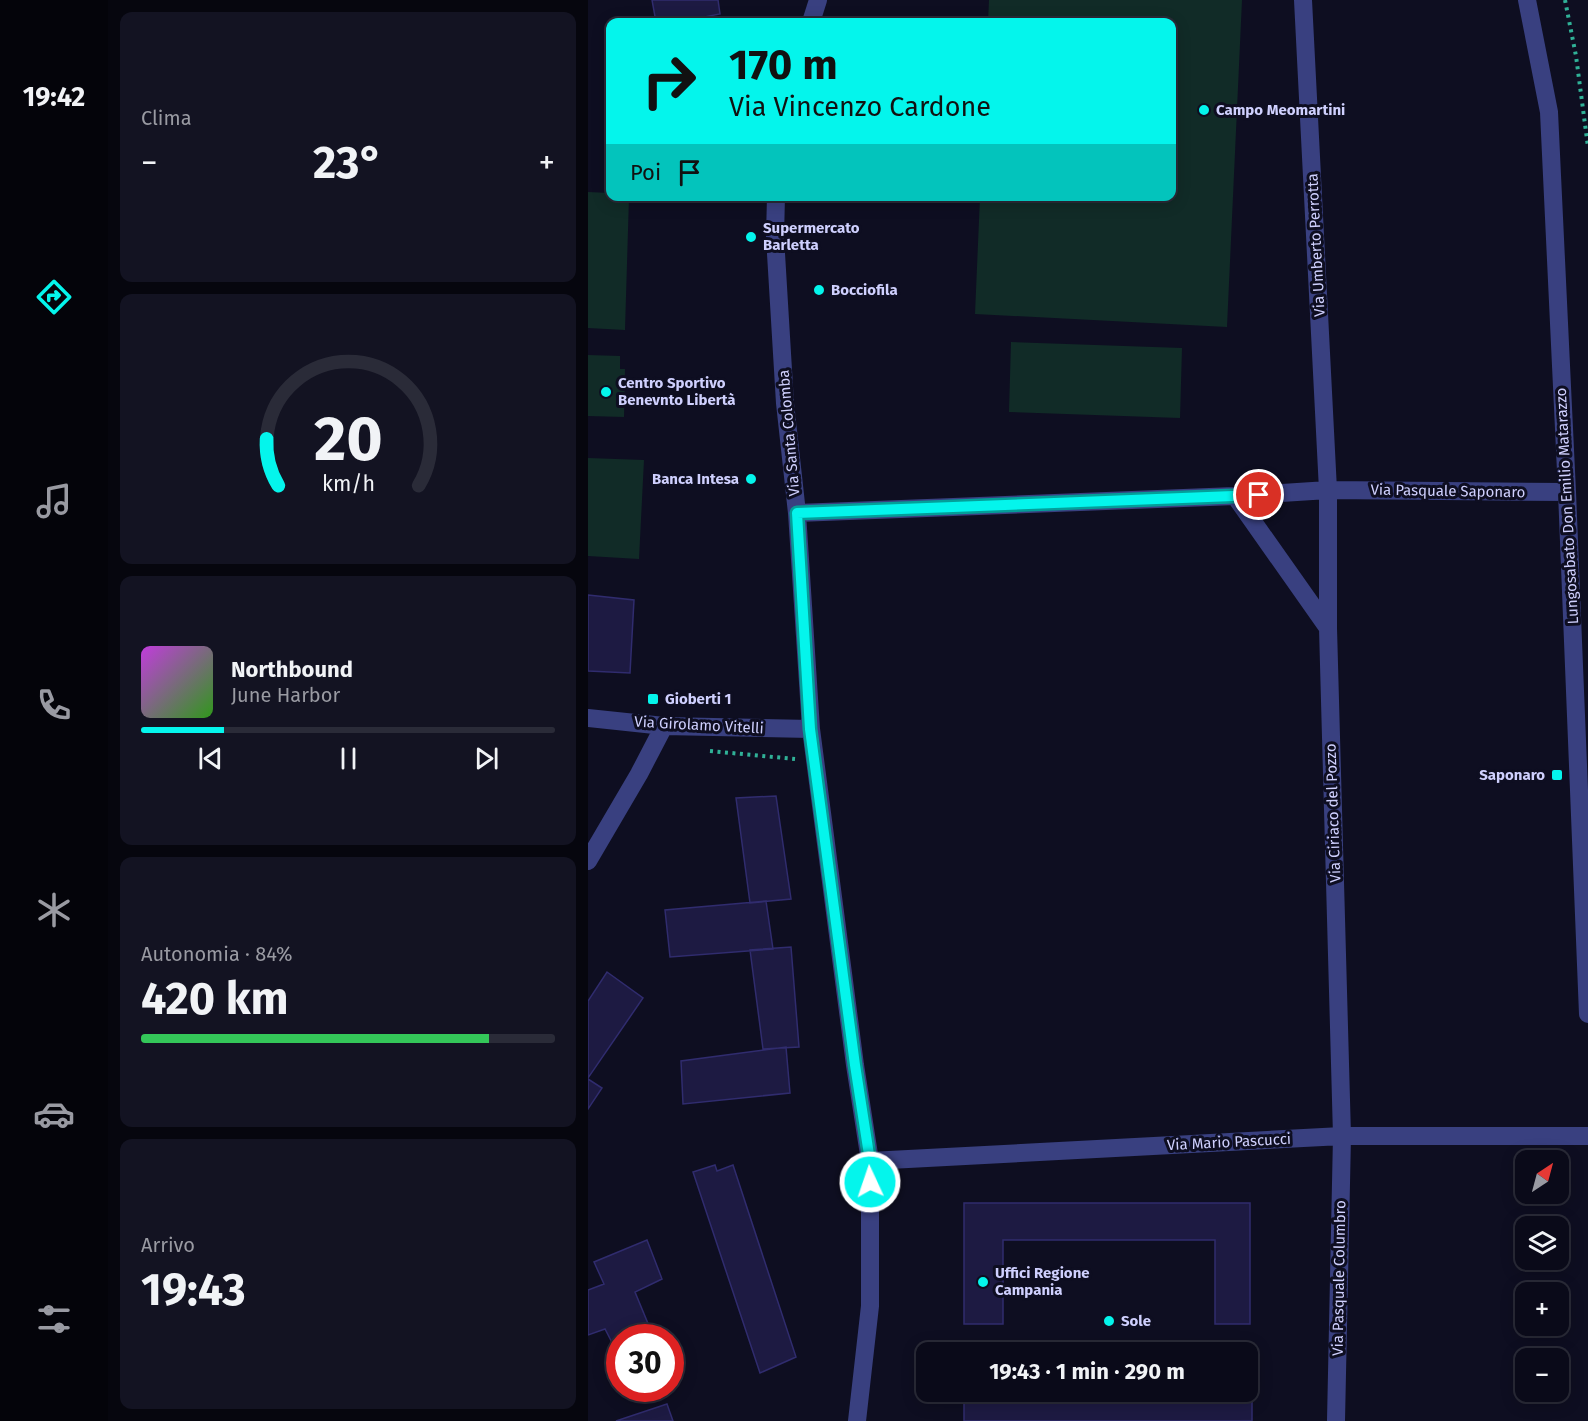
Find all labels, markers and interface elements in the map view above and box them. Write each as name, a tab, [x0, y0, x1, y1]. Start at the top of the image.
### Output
text: 170 m	[729, 40, 838, 90]
icon: right	[630, 42, 708, 120]
text: 19:42	[23, 81, 85, 113]
text: Via Vincenzo Cardone	[729, 91, 991, 123]
place label: Campo Meomartini	[1216, 101, 1345, 119]
marker: Campo Meomartini	[1197, 103, 1211, 117]
text: Clima	[141, 106, 192, 130]
text: 23°	[313, 136, 383, 190]
text: −	[141, 143, 158, 183]
text: +	[539, 143, 555, 183]
icon: arrive	[673, 156, 706, 189]
text: Poi	[630, 159, 661, 186]
street label: Via Umberto Perrotta	[1303, 173, 1329, 317]
place label: Supermercato Barletta	[763, 219, 860, 254]
marker: Supermercato Barletta	[744, 230, 758, 244]
icon: directions	[33, 276, 75, 318]
place label: Bocciofila	[831, 281, 898, 299]
marker: Bocciofila	[812, 283, 826, 297]
street label: Via Santa Colomba	[774, 369, 804, 497]
place label: Centro Sportivo Benevnto Libertà	[618, 374, 736, 409]
marker: Centro Sportivo Benevnto Libertà	[599, 385, 613, 399]
street label: Lungosabato Don Emilio Matarazzo	[1552, 387, 1582, 625]
text: 20	[314, 402, 382, 477]
pin	[1233, 469, 1284, 520]
place label: Banca Intesa	[652, 470, 739, 488]
text: km/h	[321, 471, 375, 497]
marker: Banca Intesa	[744, 472, 758, 486]
icon: arrive	[1242, 478, 1275, 511]
icon: music	[33, 480, 75, 522]
street label: Via Pasquale Saponaro	[1370, 481, 1526, 501]
text: Northbound	[231, 656, 353, 683]
text: June Harbor	[231, 683, 340, 707]
icon: phone	[33, 684, 75, 726]
place label: Gioberti 1	[665, 690, 731, 708]
marker: Gioberti 1	[646, 692, 660, 706]
street label: Via Girolamo Vitelli	[634, 713, 764, 737]
icon: previous	[194, 742, 227, 775]
icon: pause	[332, 742, 365, 775]
icon: next	[470, 742, 503, 775]
street label: Via Ciriaco del Pozzo	[1322, 743, 1344, 883]
place label: Saponaro	[1479, 766, 1545, 784]
marker: Saponaro	[1550, 768, 1564, 782]
icon: climate	[33, 889, 75, 931]
text: Autonomia · 84%	[141, 942, 293, 966]
text: 420 km	[141, 972, 289, 1026]
icon: car	[33, 1093, 75, 1135]
street label: Via Mario Pascucci	[1167, 1130, 1291, 1154]
position arrow	[838, 1150, 902, 1214]
north arrow	[1515, 1150, 1569, 1204]
map controls	[1515, 1150, 1569, 1402]
street label: Via Pasquale Columbro	[1329, 1200, 1349, 1356]
button: layers	[1515, 1216, 1569, 1270]
text: Arrivo	[141, 1233, 195, 1257]
text: 19:43	[141, 1263, 246, 1317]
place label: Uffici Regione Campania	[995, 1264, 1090, 1299]
marker: Uffici Regione Campania	[976, 1275, 990, 1289]
button: +	[1515, 1282, 1569, 1336]
icon: filters	[33, 1298, 75, 1340]
place label: Sole	[1121, 1312, 1151, 1330]
marker: Sole	[1102, 1314, 1116, 1328]
speed limit sign: 30	[606, 1324, 684, 1402]
button: −	[1515, 1348, 1569, 1402]
text: 19:43 · 1 min · 290 m	[989, 1358, 1185, 1385]

